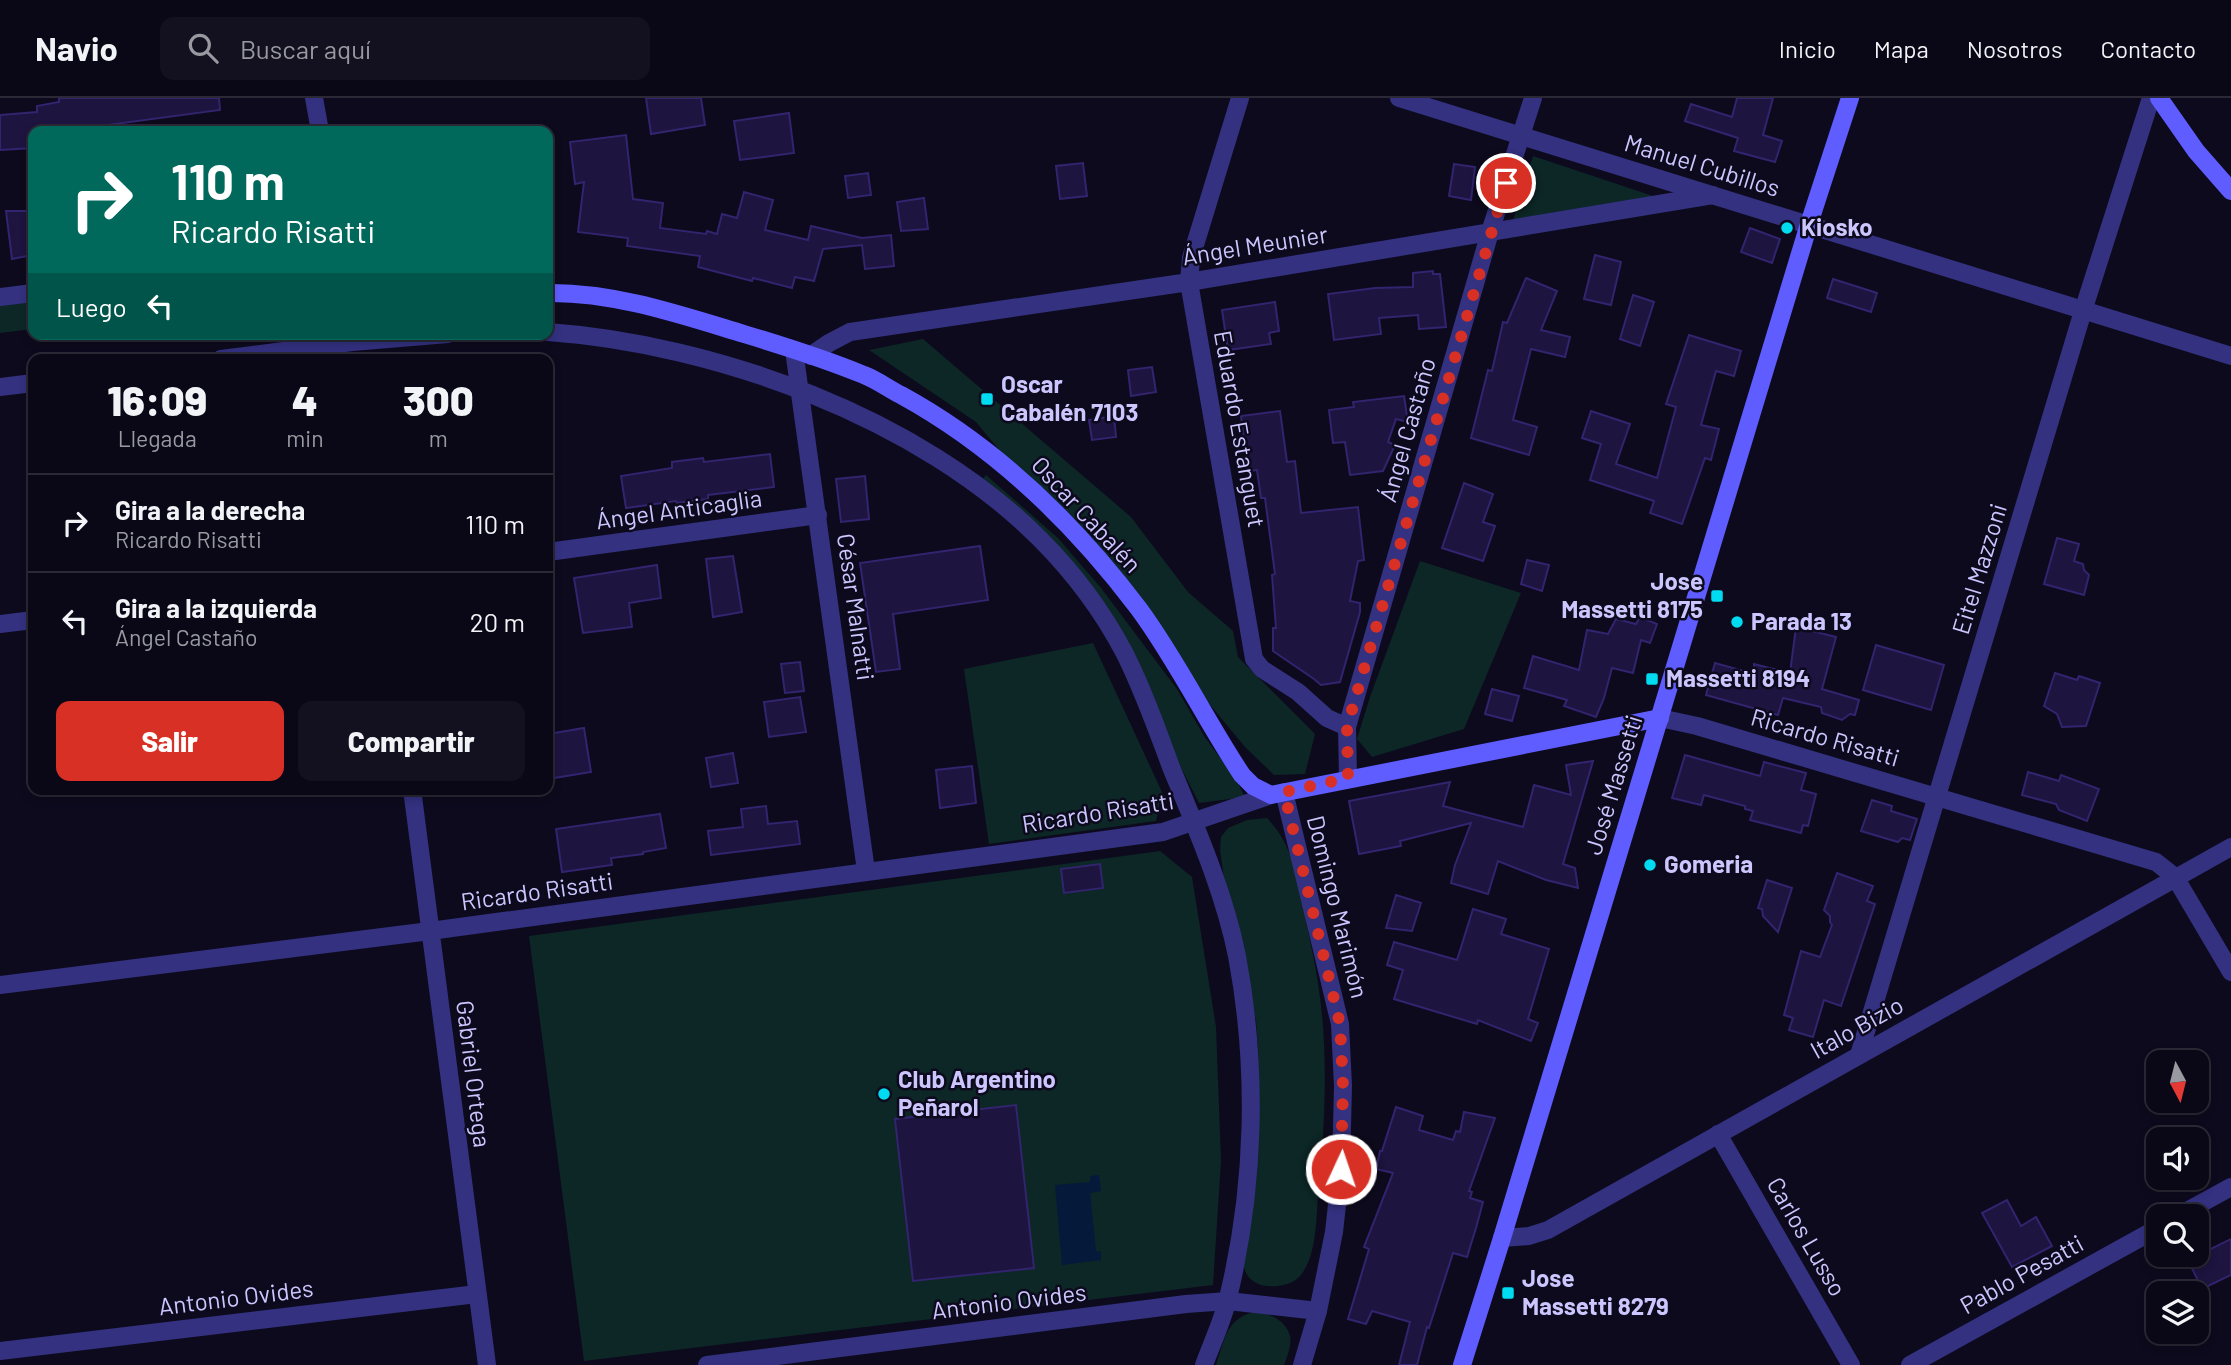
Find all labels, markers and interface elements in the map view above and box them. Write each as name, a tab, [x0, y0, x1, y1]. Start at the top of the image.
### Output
search box	[160, 17, 650, 80]
text: Navio	[35, 28, 118, 68]
icon: search	[184, 29, 222, 67]
text: Buscar aquí	[240, 33, 371, 64]
text: Inicio	[1779, 34, 1836, 63]
text: Mapa	[1874, 34, 1929, 63]
text: Nosotros	[1967, 34, 2063, 63]
text: Contacto	[2101, 34, 2196, 63]
street label: Manuel Cubillos	[1621, 127, 1783, 202]
text: 110 m	[171, 151, 285, 210]
pin	[1476, 153, 1536, 213]
icon: right	[56, 154, 147, 245]
icon: arrive	[1487, 164, 1525, 202]
text: Ricardo Risatti	[171, 211, 375, 249]
place label: Kiosko	[1801, 212, 1873, 241]
street label: Ángel Meunier	[1180, 219, 1330, 270]
marker: Kiosko	[1779, 220, 1795, 236]
icon: left	[141, 287, 179, 325]
text: Luego	[56, 291, 127, 322]
street label: Eduardo Estanguet	[1209, 328, 1272, 529]
street label: Ángel Castaño	[1372, 354, 1441, 505]
place label: Oscar Cabalén 7103	[1001, 369, 1139, 426]
text: 16:09	[107, 374, 207, 424]
text: 4	[292, 374, 318, 424]
text: 300	[403, 374, 474, 424]
marker: Oscar Cabalén 7103	[979, 391, 995, 407]
text: Llegada	[118, 424, 197, 452]
text: min	[286, 424, 324, 452]
text: m	[429, 424, 448, 452]
street label: Oscar Cabalén	[1026, 450, 1148, 578]
street label: Ángel Anticaglia	[594, 483, 764, 535]
text: Gira a la derecha	[115, 494, 305, 525]
street label: Eitel Mazzoni	[1945, 500, 2012, 637]
icon: right	[56, 504, 94, 542]
text: 110 m	[465, 508, 525, 539]
text: Ricardo Risatti	[115, 525, 262, 553]
street label: César Malnatti	[832, 531, 881, 682]
place label: Jose Massetti 8175	[1561, 566, 1703, 623]
marker: Jose Massetti 8175	[1709, 588, 1725, 604]
text: Gira a la izquierda	[115, 592, 317, 623]
icon: left	[56, 602, 94, 640]
text: 20 m	[470, 606, 525, 637]
place label: Parada 13	[1751, 606, 1852, 635]
marker: Parada 13	[1729, 614, 1745, 630]
text: Ángel Castaño	[115, 623, 257, 651]
place label: Massetti 8194	[1666, 663, 1810, 692]
marker: Massetti 8194	[1644, 671, 1660, 687]
button: Salir	[56, 701, 284, 781]
button: Compartir	[298, 701, 525, 781]
street label: Ricardo Risatti	[1748, 701, 1903, 772]
street label: José Massetti	[1578, 711, 1648, 858]
street label: Ricardo Risatti	[1020, 785, 1176, 838]
street label: Domingo Marimón	[1302, 812, 1375, 1001]
place label: Gomeria	[1664, 849, 1753, 878]
marker: Gomeria	[1642, 857, 1658, 873]
street label: Ricardo Risatti	[459, 865, 615, 916]
street label: Italo Bizio	[1805, 989, 1908, 1064]
street label: Gabriel Ortega	[451, 999, 498, 1149]
north arrow	[2146, 1050, 2208, 1113]
map controls	[2146, 1050, 2209, 1344]
place label: Club Argentino Peñarol	[898, 1064, 1056, 1121]
marker: Club Argentino Peñarol	[876, 1086, 892, 1102]
button: sound	[2146, 1127, 2209, 1190]
position arrow	[1304, 1132, 1378, 1206]
street label: Carlos Lusso	[1762, 1172, 1853, 1301]
button: search	[2146, 1204, 2209, 1267]
street label: Pablo Pesatti	[1955, 1228, 2088, 1319]
place label: Jose Massetti 8279	[1522, 1263, 1669, 1320]
street label: Antonio Ovides	[157, 1273, 315, 1320]
street label: Antonio Ovides	[930, 1277, 1088, 1324]
button: layers	[2146, 1281, 2209, 1344]
marker: Jose Massetti 8279	[1500, 1285, 1516, 1301]

